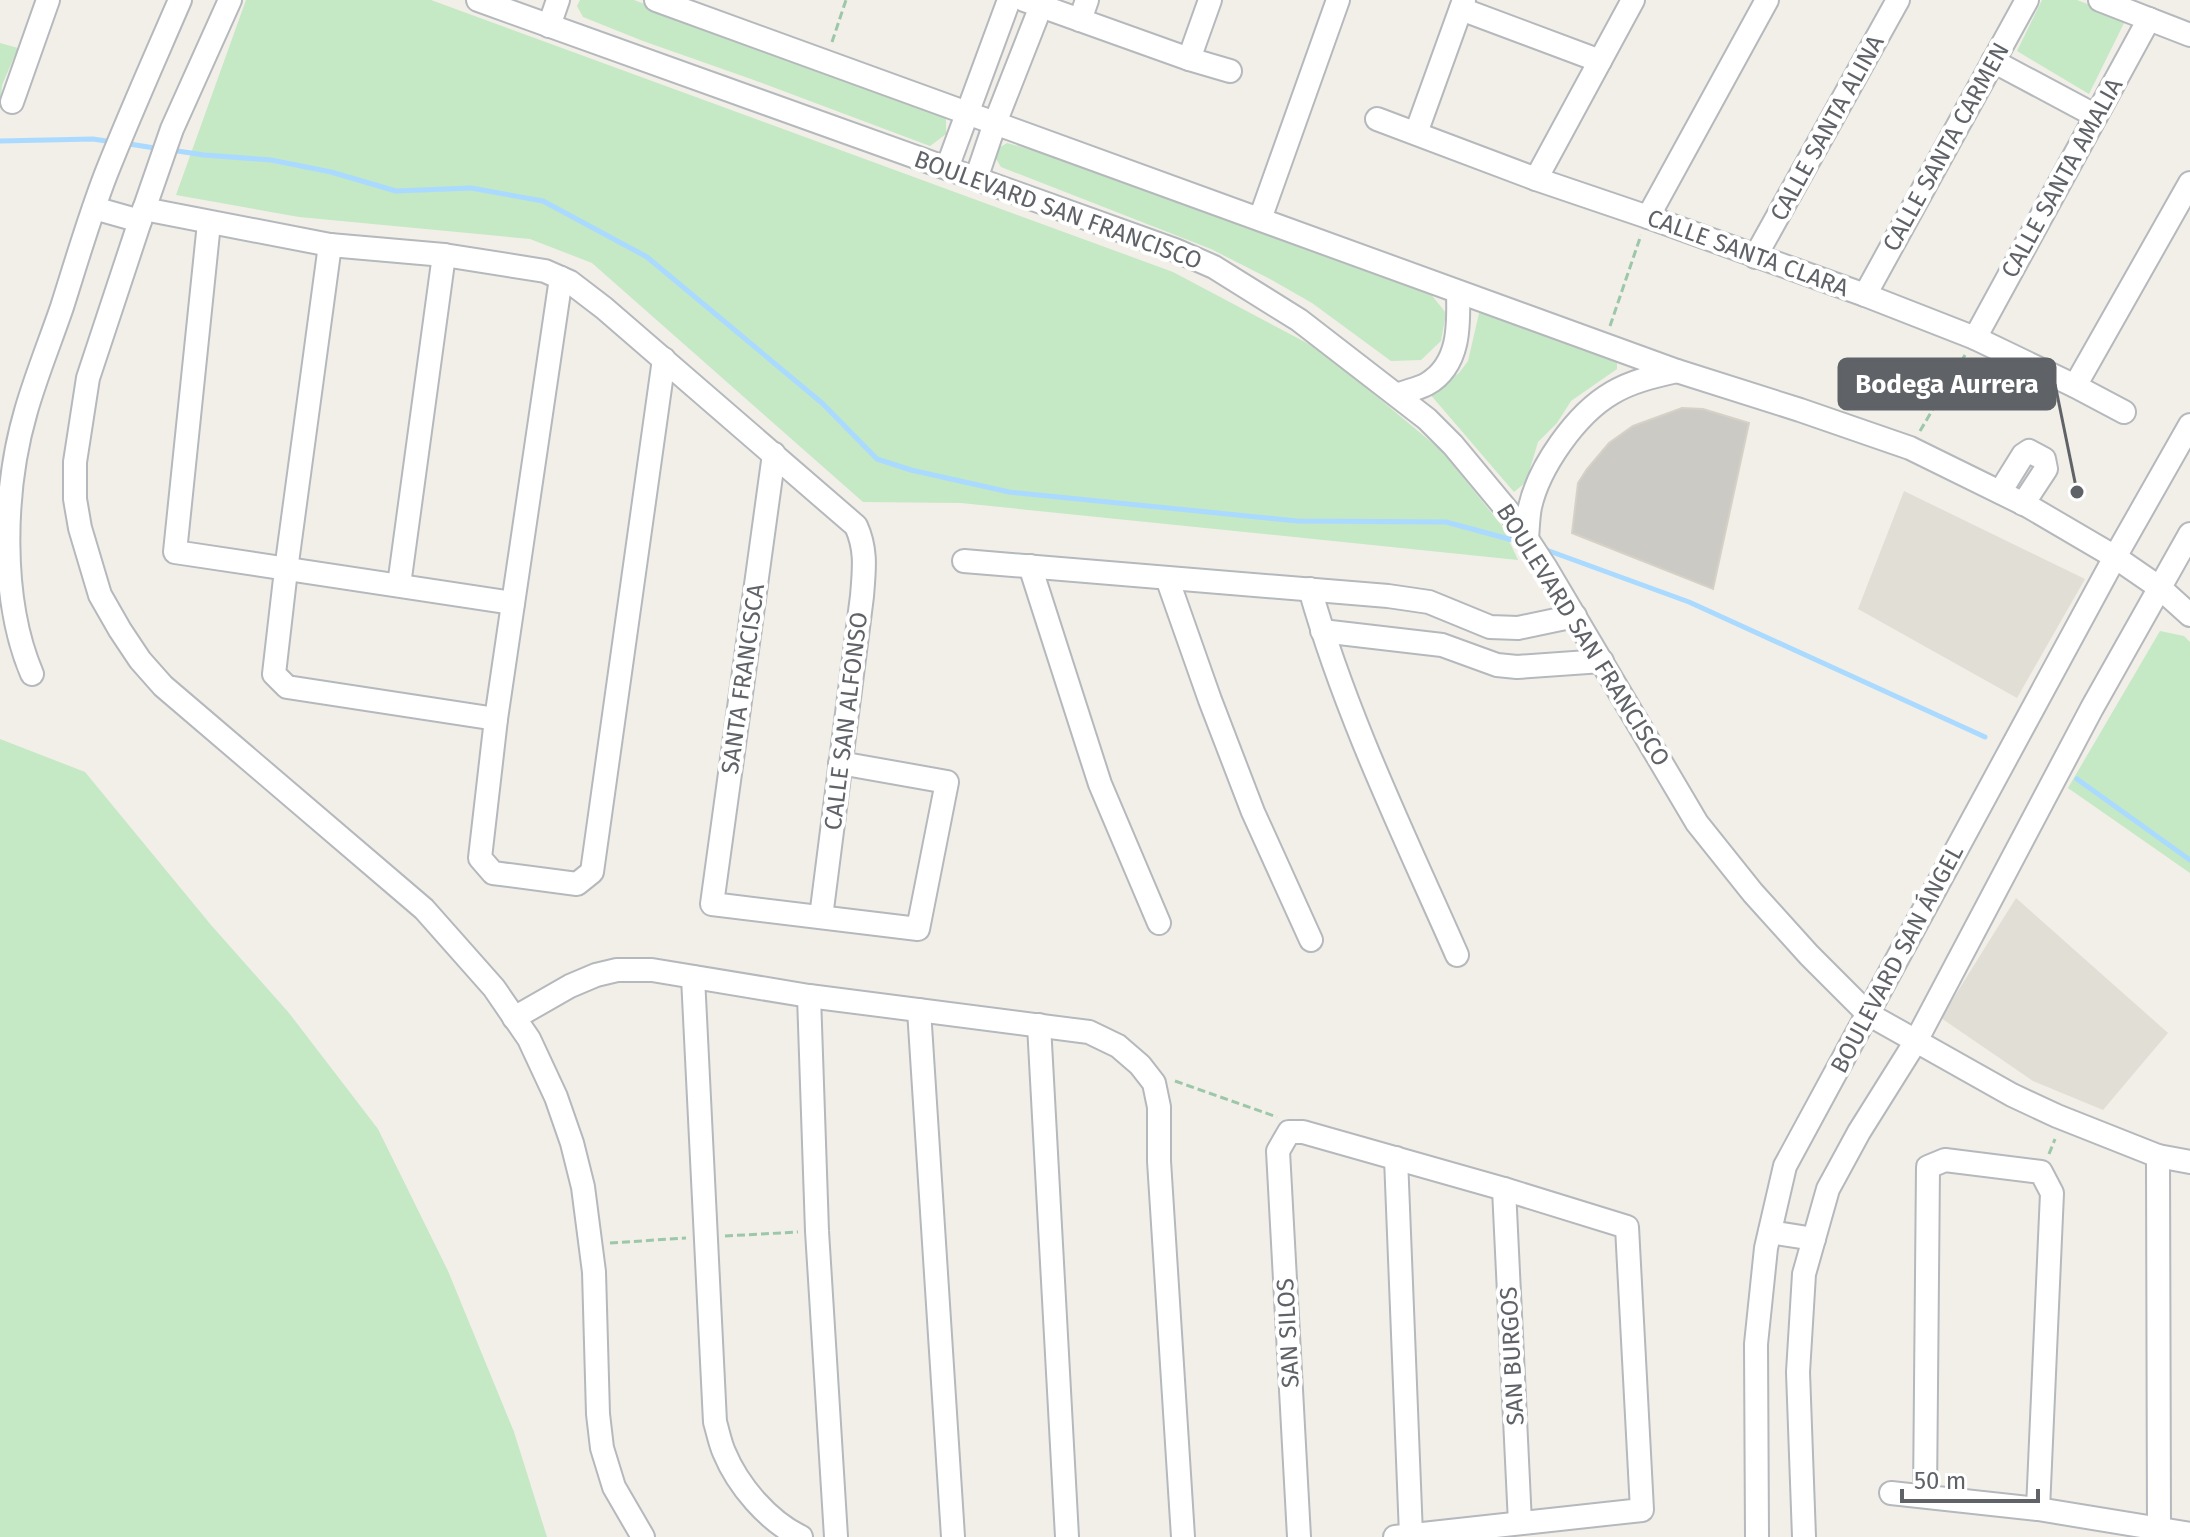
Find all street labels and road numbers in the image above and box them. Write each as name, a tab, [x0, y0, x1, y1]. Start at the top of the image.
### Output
street label: CALLE SANTA ALINA	[1764, 30, 1890, 226]
street label: CALLE SANTA CARMEN	[1877, 38, 2015, 256]
street label: CALLE SANTA AMALIA	[1996, 73, 2129, 283]
street label: BOULEVARD SAN FRANCISCO	[910, 145, 1206, 275]
street label: CALLE SANTA CLARA	[1644, 204, 1853, 303]
street label: BOULEVARD SAN FRANCISCO	[1491, 499, 1675, 771]
street label: SANTA FRANCISCA	[716, 582, 770, 776]
street label: CALLE SAN ALFONSO	[819, 610, 873, 832]
street label: BOULEVARD SAN ÁNGEL	[1824, 840, 1969, 1078]
street label: SAN SILOS	[1271, 1277, 1305, 1389]
street label: SAN BURGOS	[1494, 1286, 1530, 1426]

